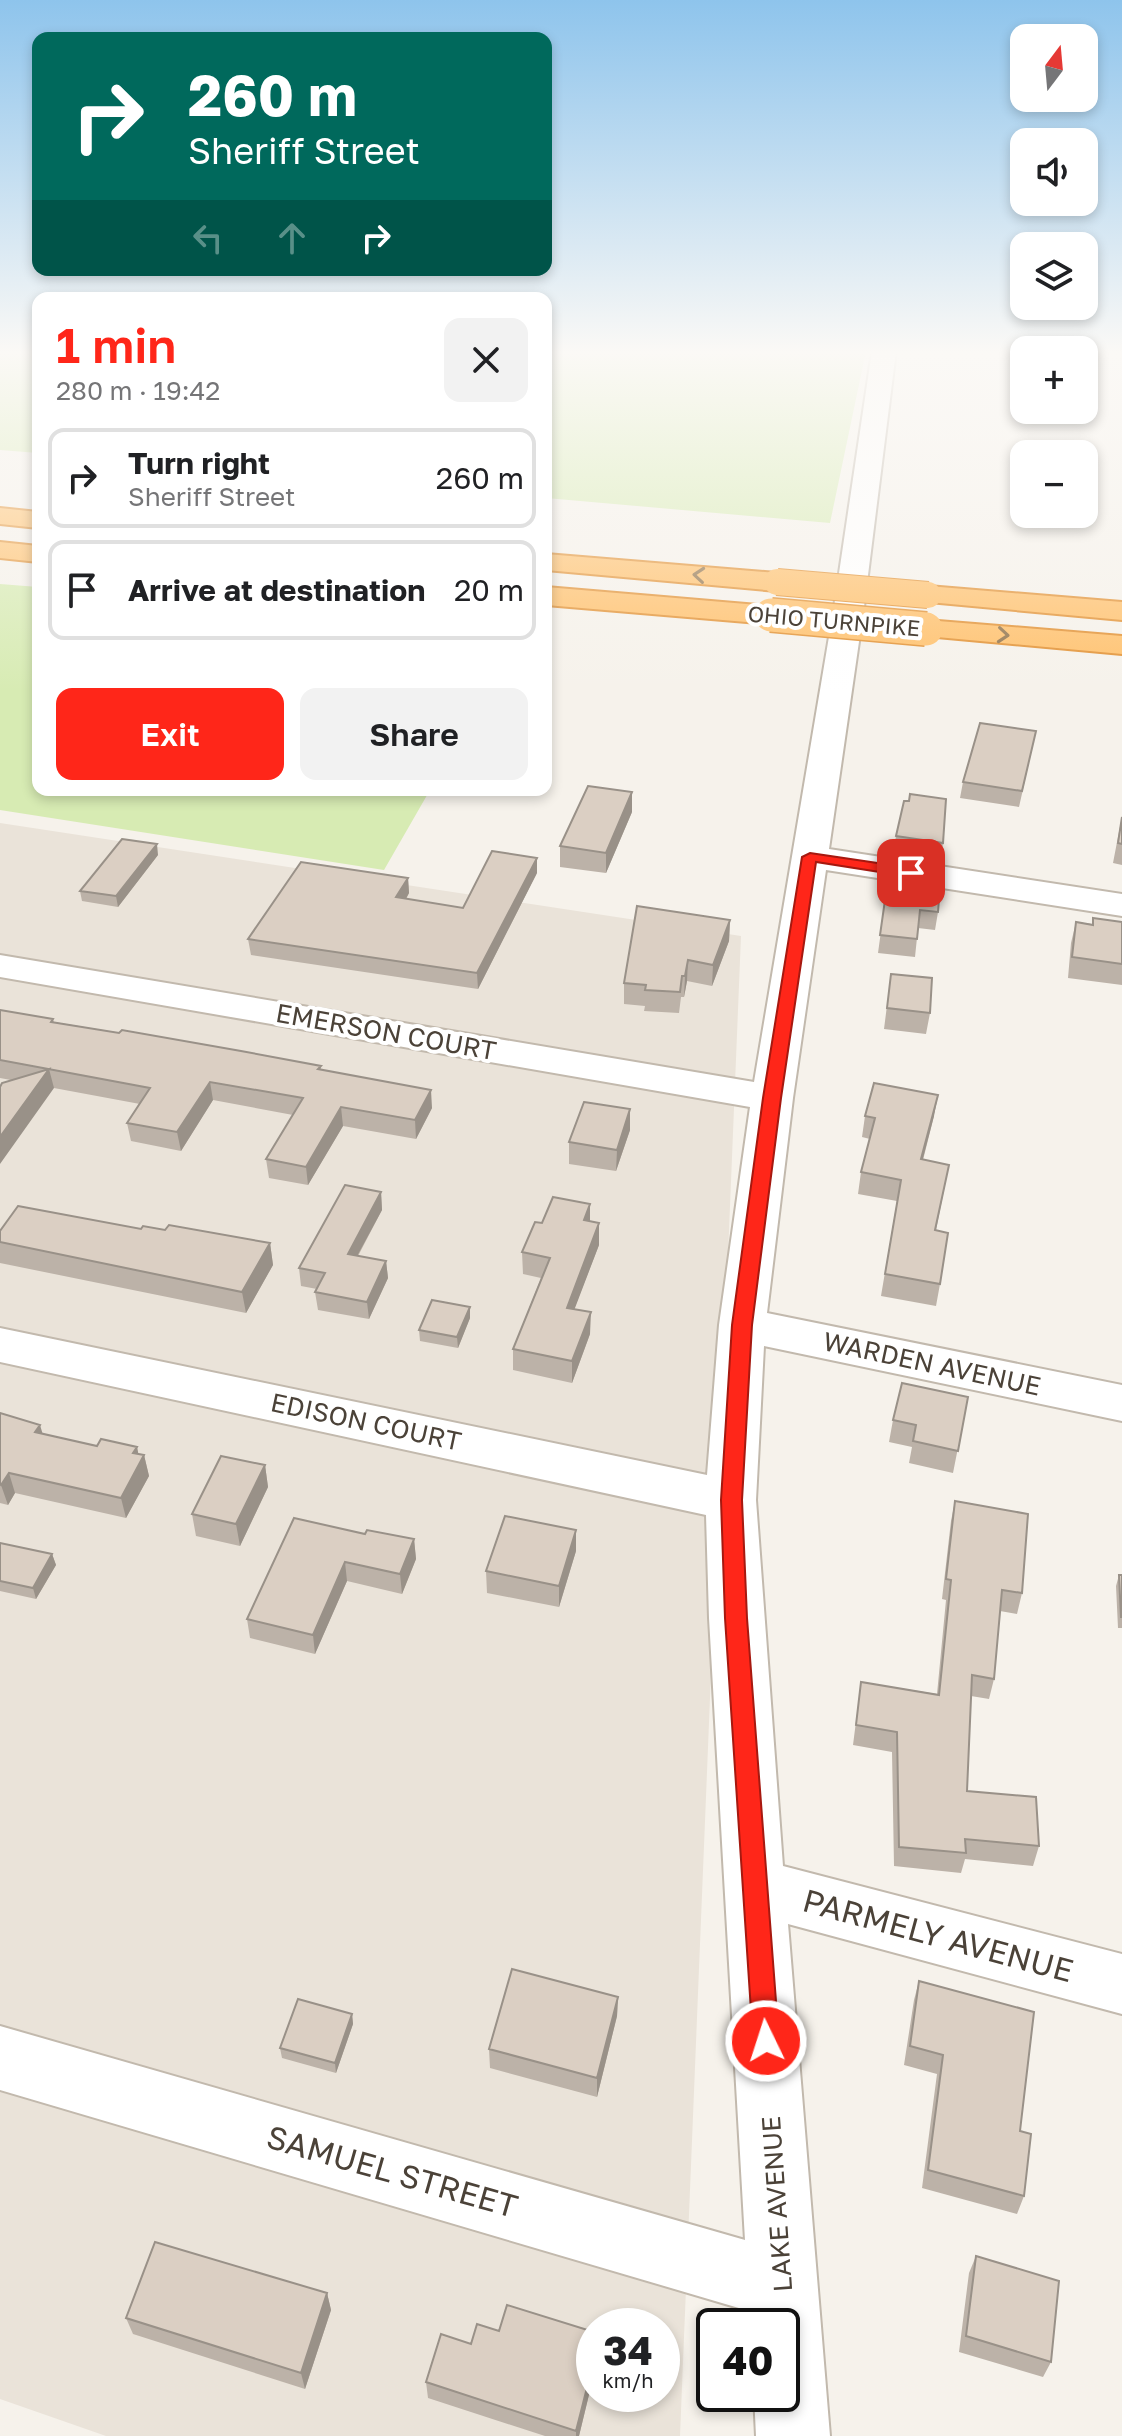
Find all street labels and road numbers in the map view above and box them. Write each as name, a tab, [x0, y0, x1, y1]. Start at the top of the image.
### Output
street label: OHIO TURNPIKE	[747, 600, 921, 641]
street label: EMERSON COURT	[273, 997, 499, 1066]
street label: WARDEN AVENUE	[820, 1325, 1044, 1402]
street label: EDISON COURT	[268, 1386, 464, 1457]
street label: PARMELY AVENUE	[799, 1881, 1078, 1989]
street label: LAKE AVENUE	[755, 2115, 798, 2293]
street label: SAMUEL STREET	[262, 2117, 522, 2225]

